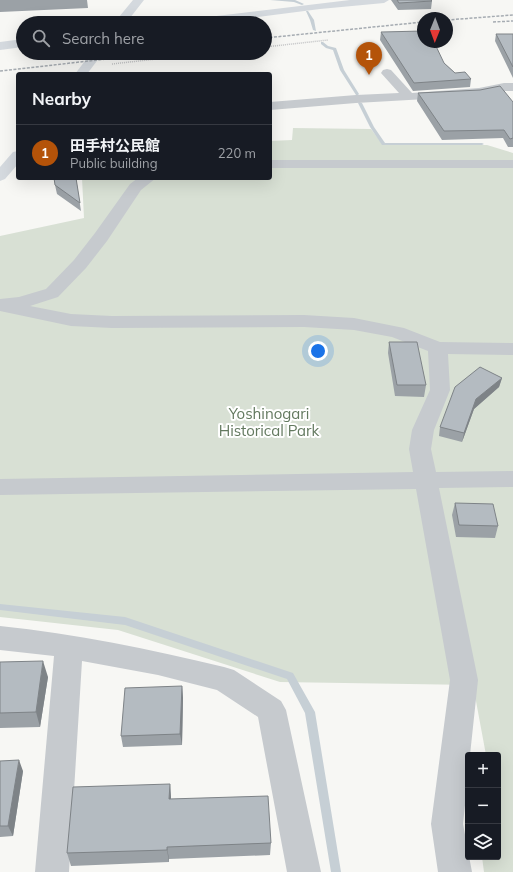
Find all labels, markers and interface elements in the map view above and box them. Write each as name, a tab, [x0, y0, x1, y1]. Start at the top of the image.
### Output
north arrow	[417, 12, 453, 48]
search box	[16, 16, 272, 60]
icon: search	[30, 27, 52, 49]
text: Search here	[62, 29, 144, 48]
pin: 1	[356, 42, 382, 75]
text: Nearby	[32, 88, 91, 109]
text: 田手村公民館	[70, 136, 160, 155]
text: 1	[41, 145, 49, 161]
text: 220 m	[218, 145, 256, 161]
text: Public building	[70, 155, 158, 171]
your location	[308, 341, 328, 361]
park label: Yoshinogari Historical Park	[219, 404, 320, 440]
map controls	[465, 752, 501, 860]
button: +	[465, 752, 501, 788]
button: −	[465, 788, 501, 824]
button: layers	[465, 824, 501, 860]

